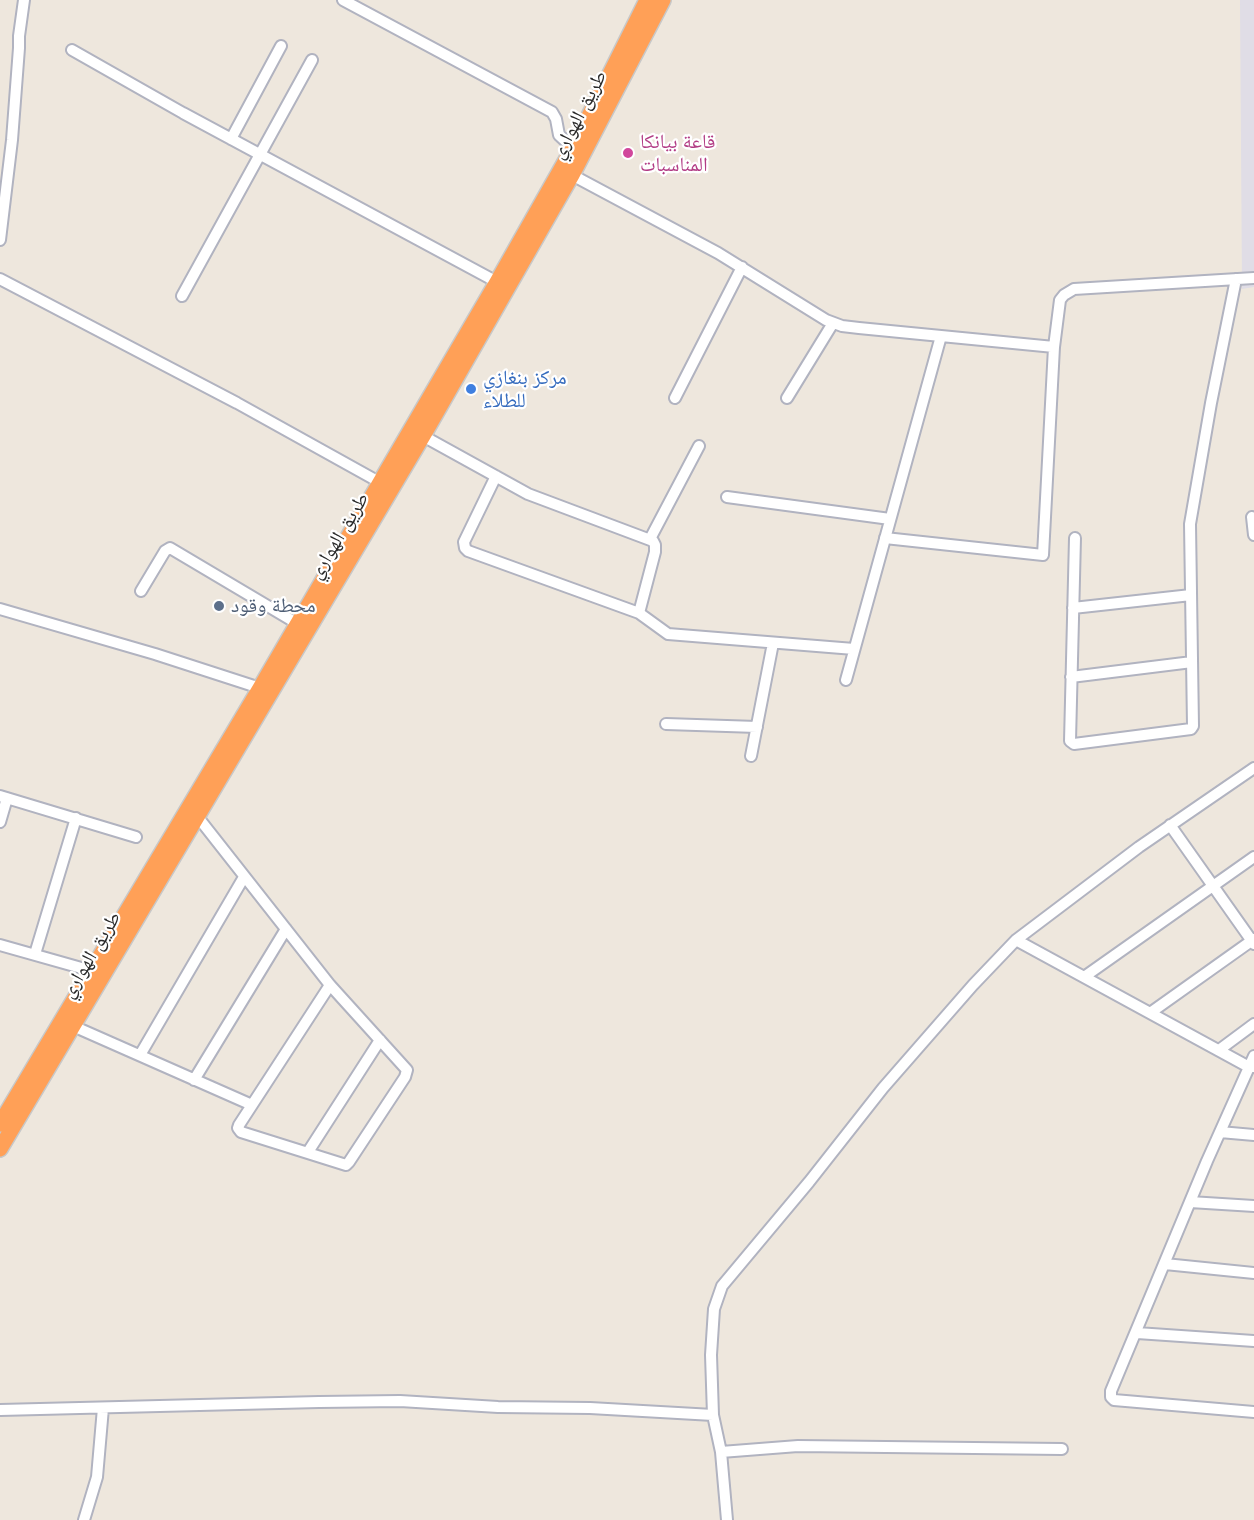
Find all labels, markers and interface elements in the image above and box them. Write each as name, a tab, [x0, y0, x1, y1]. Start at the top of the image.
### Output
street label: طريق الهواري	[546, 67, 612, 163]
place label: قاعة بيانكا المناسبات	[640, 130, 715, 177]
marker: قاعة بيانكا المناسبات	[621, 146, 635, 160]
place label: مركز بنغازي للطلاء	[483, 366, 567, 413]
marker: مركز بنغازي للطلاء	[464, 382, 478, 396]
street label: طريق الهواري	[304, 488, 374, 584]
place label: محطة وقود	[231, 594, 316, 618]
marker: محطة وقود	[212, 599, 226, 613]
street label: طريق الهواري	[56, 907, 126, 1003]

